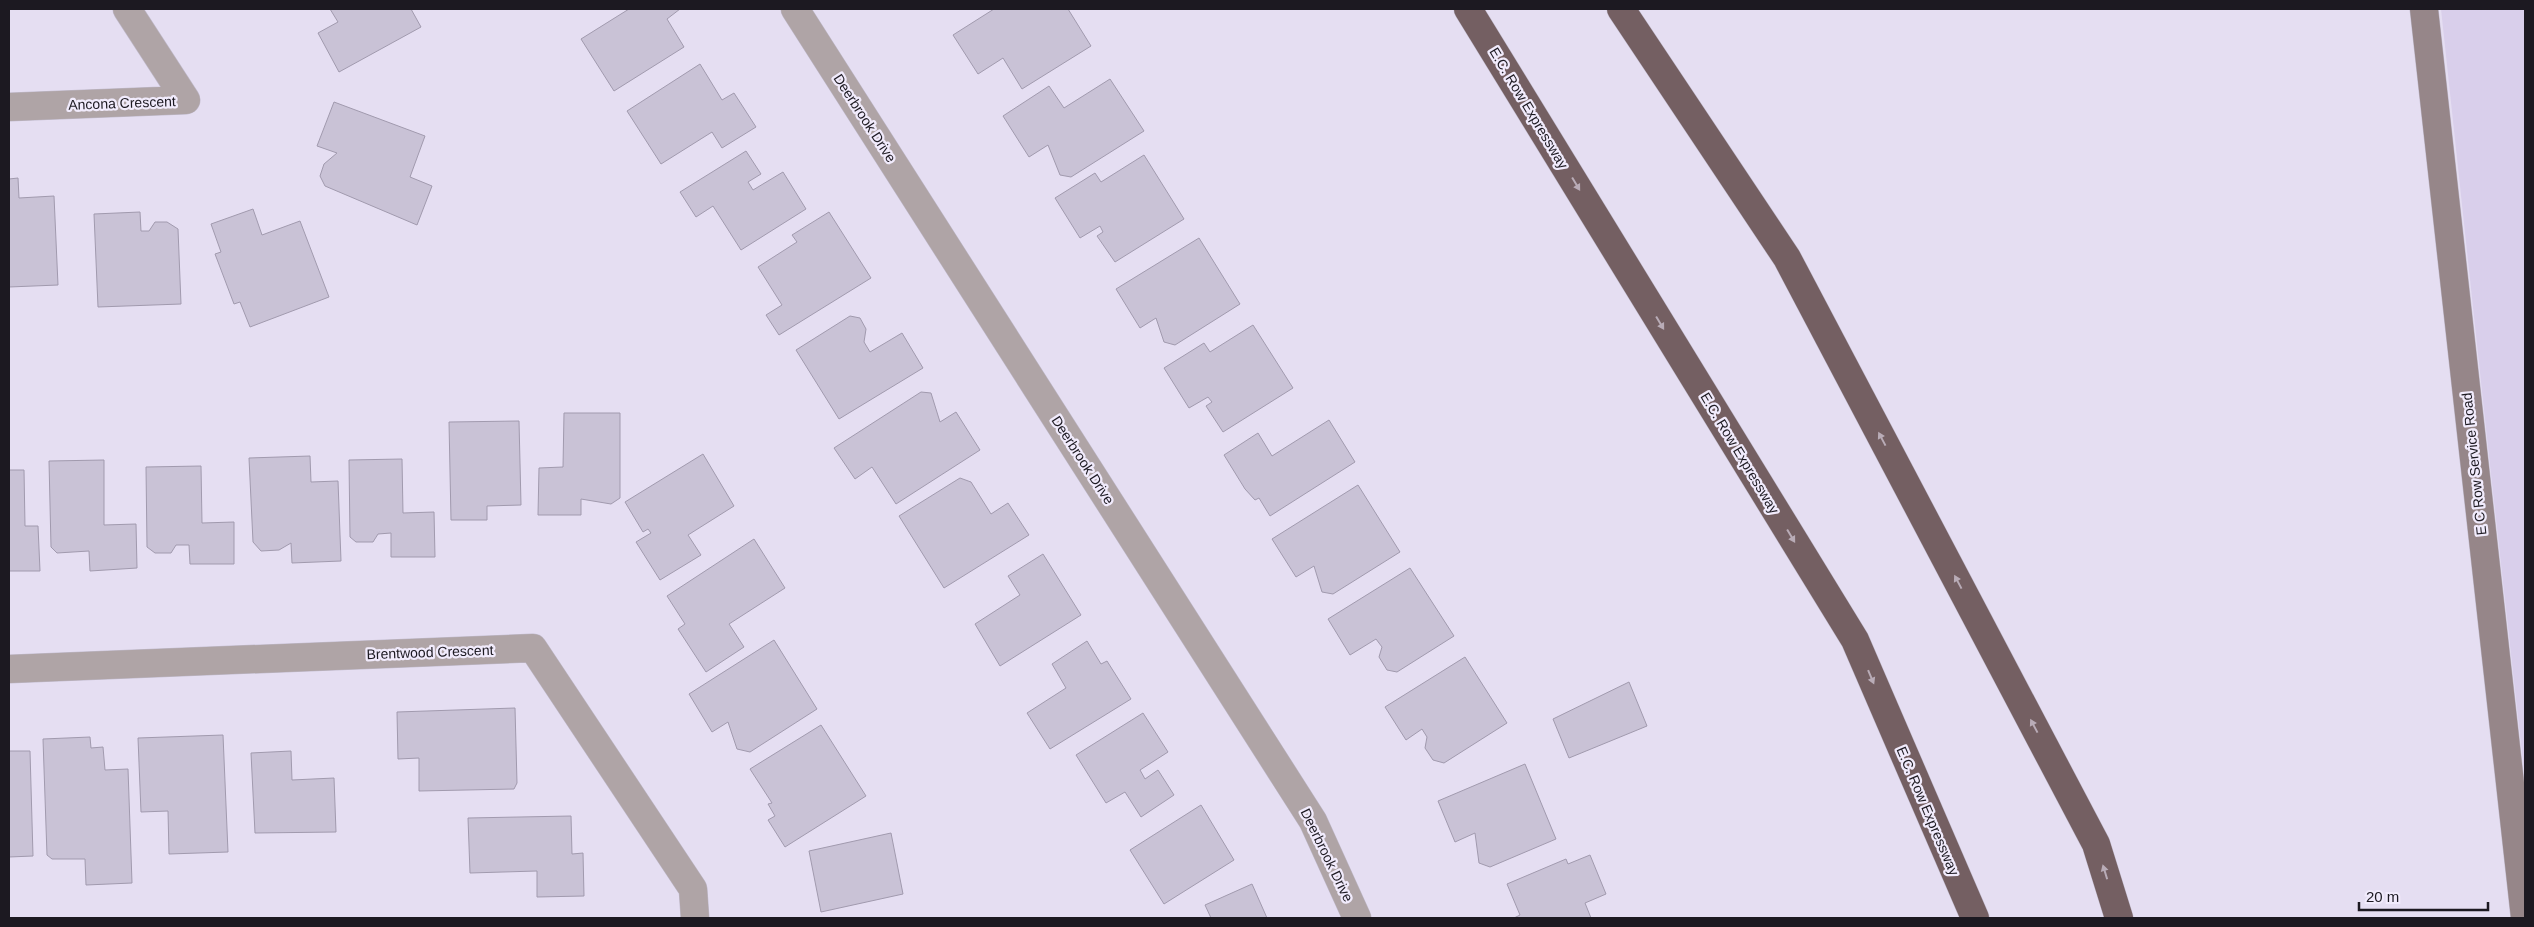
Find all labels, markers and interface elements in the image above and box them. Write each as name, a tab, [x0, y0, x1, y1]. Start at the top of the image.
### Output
street label: E.C. Row Expressway	[1486, 45, 1572, 171]
street label: Deerbrook Drive	[831, 71, 900, 165]
street label: Ancona Crescent	[68, 93, 176, 113]
one-way arrow	[1571, 178, 1580, 191]
one-way arrow	[1656, 316, 1665, 330]
street label: E.C. Row Expressway	[1697, 390, 1783, 516]
street label: E C Row Service Road	[2459, 392, 2489, 536]
street label: Deerbrook Drive	[1049, 413, 1118, 507]
one-way arrow	[1878, 431, 1886, 446]
one-way arrow	[1786, 530, 1796, 543]
one-way arrow	[1954, 575, 1962, 590]
street label: Brentwood Crescent	[366, 642, 494, 662]
one-way arrow	[1867, 670, 1875, 684]
one-way arrow	[2030, 719, 2038, 733]
street label: E.C. Row Expressway	[1894, 744, 1962, 878]
street label: Deerbrook Drive	[1297, 806, 1357, 904]
one-way arrow	[2100, 864, 2108, 879]
scale bar	[2359, 880, 2488, 912]
text: 20 m	[2366, 888, 2399, 905]

